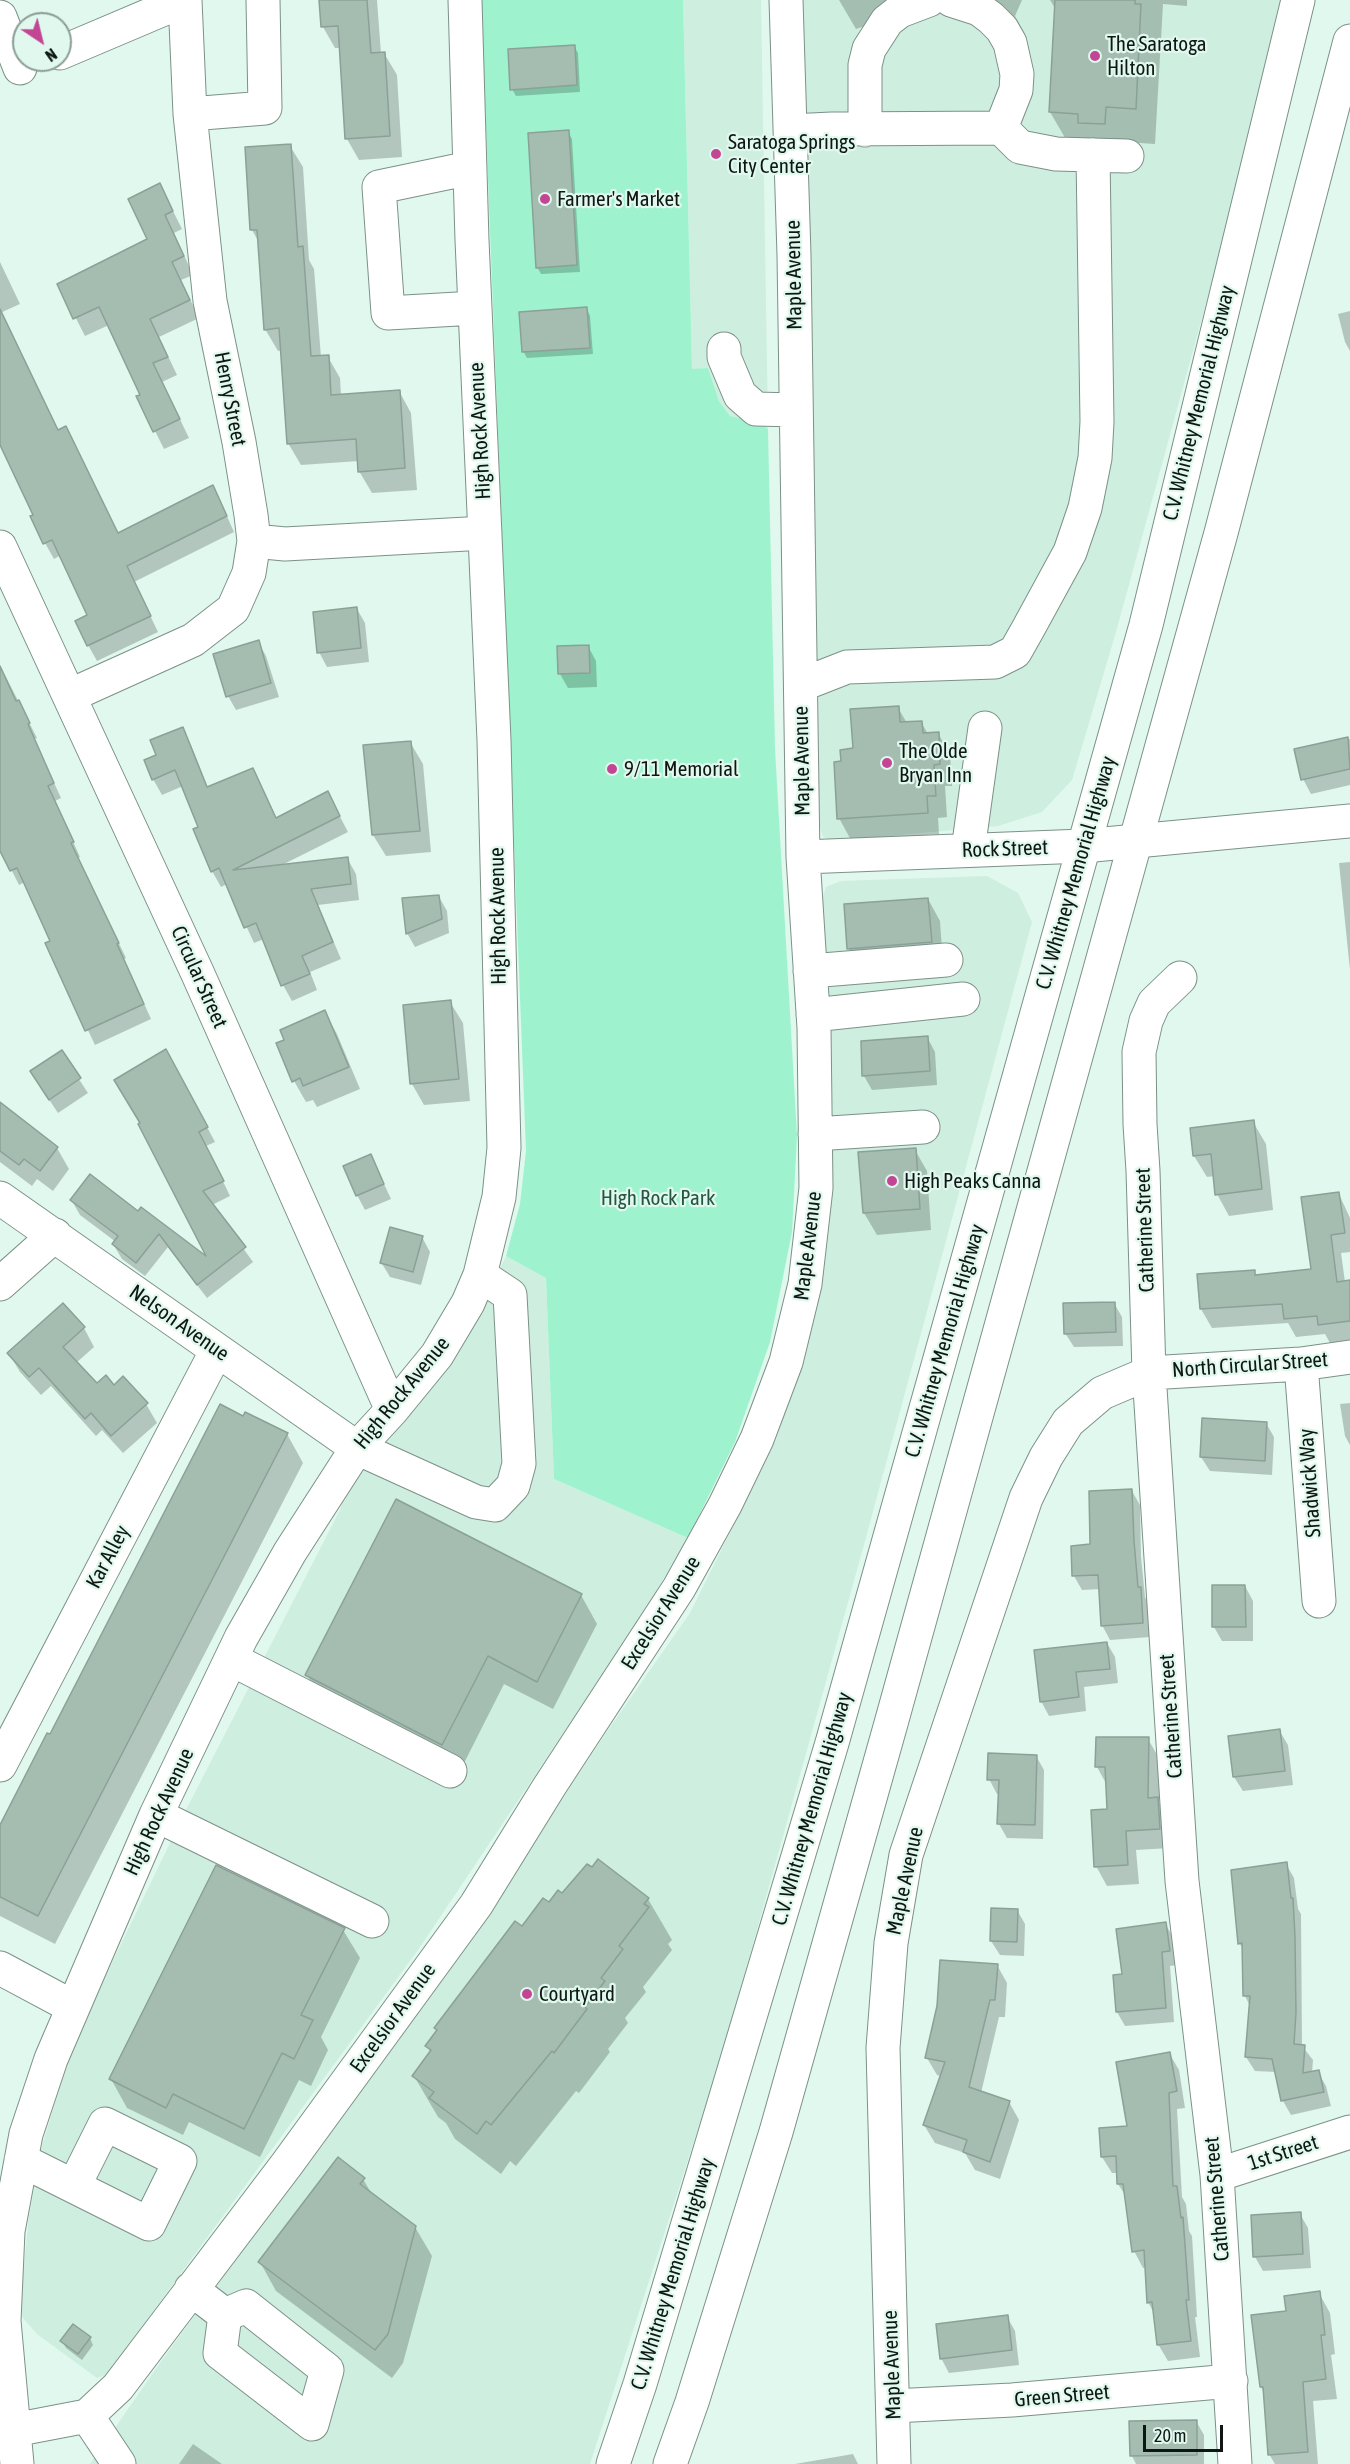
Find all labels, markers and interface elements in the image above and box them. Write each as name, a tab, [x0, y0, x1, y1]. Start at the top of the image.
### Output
north arrow	[12, 12, 72, 72]
place label: The Saratoga Hilton	[1107, 31, 1207, 81]
text: N	[42, 45, 60, 65]
marker: The Saratoga Hilton	[1088, 49, 1102, 63]
place label: Saratoga Springs City Center	[728, 129, 856, 179]
marker: Saratoga Springs City Center	[709, 147, 723, 161]
place label: Farmer's Market	[557, 186, 680, 212]
marker: Farmer's Market	[538, 192, 552, 206]
street label: Maple Avenue	[780, 220, 808, 330]
street label: C.V. Whitney Memorial Highway	[1158, 283, 1240, 523]
street label: Henry Street	[208, 350, 252, 448]
street label: High Rock Avenue	[464, 362, 496, 500]
street label: Maple Avenue	[788, 706, 816, 816]
place label: The Olde Bryan Inn	[899, 738, 972, 788]
street label: C.V. Whitney Memorial Highway	[1031, 754, 1121, 992]
place label: 9/11 Memorial	[624, 756, 739, 782]
marker: The Olde Bryan Inn	[880, 756, 894, 770]
marker: 9/11 Memorial	[605, 762, 619, 776]
street label: Rock Street	[961, 835, 1049, 863]
street label: High Rock Avenue	[484, 847, 512, 985]
street label: Circular Street	[165, 922, 233, 1032]
street label: Catherine Street	[1130, 1167, 1160, 1293]
place label: High Peaks Canna	[904, 1168, 1041, 1194]
marker: High Peaks Canna	[885, 1174, 899, 1188]
park label: High Rock Park	[601, 1185, 715, 1211]
street label: Maple Avenue	[789, 1190, 827, 1302]
street label: C.V. Whitney Memorial Highway	[900, 1222, 990, 1460]
street label: Nelson Avenue	[124, 1279, 234, 1367]
street label: High Rock Avenue	[349, 1332, 455, 1454]
street label: North Circular Street	[1171, 1347, 1329, 1383]
street label: Shadwick Way	[1294, 1428, 1326, 1538]
street label: Kar Alley	[81, 1521, 135, 1593]
street label: Excelsior Avenue	[616, 1551, 706, 1675]
street label: Catherine Street	[1154, 1653, 1188, 1779]
street label: C.V. Whitney Memorial Highway	[767, 1690, 857, 1928]
street label: High Rock Avenue	[119, 1744, 199, 1880]
street label: Maple Avenue	[881, 1825, 929, 1937]
street label: Excelsior Avenue	[345, 1958, 441, 2078]
place label: Courtyard	[539, 1981, 615, 2007]
marker: Courtyard	[520, 1987, 534, 2001]
street label: 1st Street	[1245, 2130, 1321, 2176]
street label: Catherine Street	[1199, 2136, 1235, 2262]
street label: C.V. Whitney Memorial Highway	[626, 2155, 720, 2393]
street label: Maple Avenue	[877, 2310, 907, 2420]
street label: Green Street	[1013, 2379, 1111, 2413]
scale bar	[1146, 2413, 1226, 2451]
text: 20 m	[1154, 2425, 1186, 2446]

